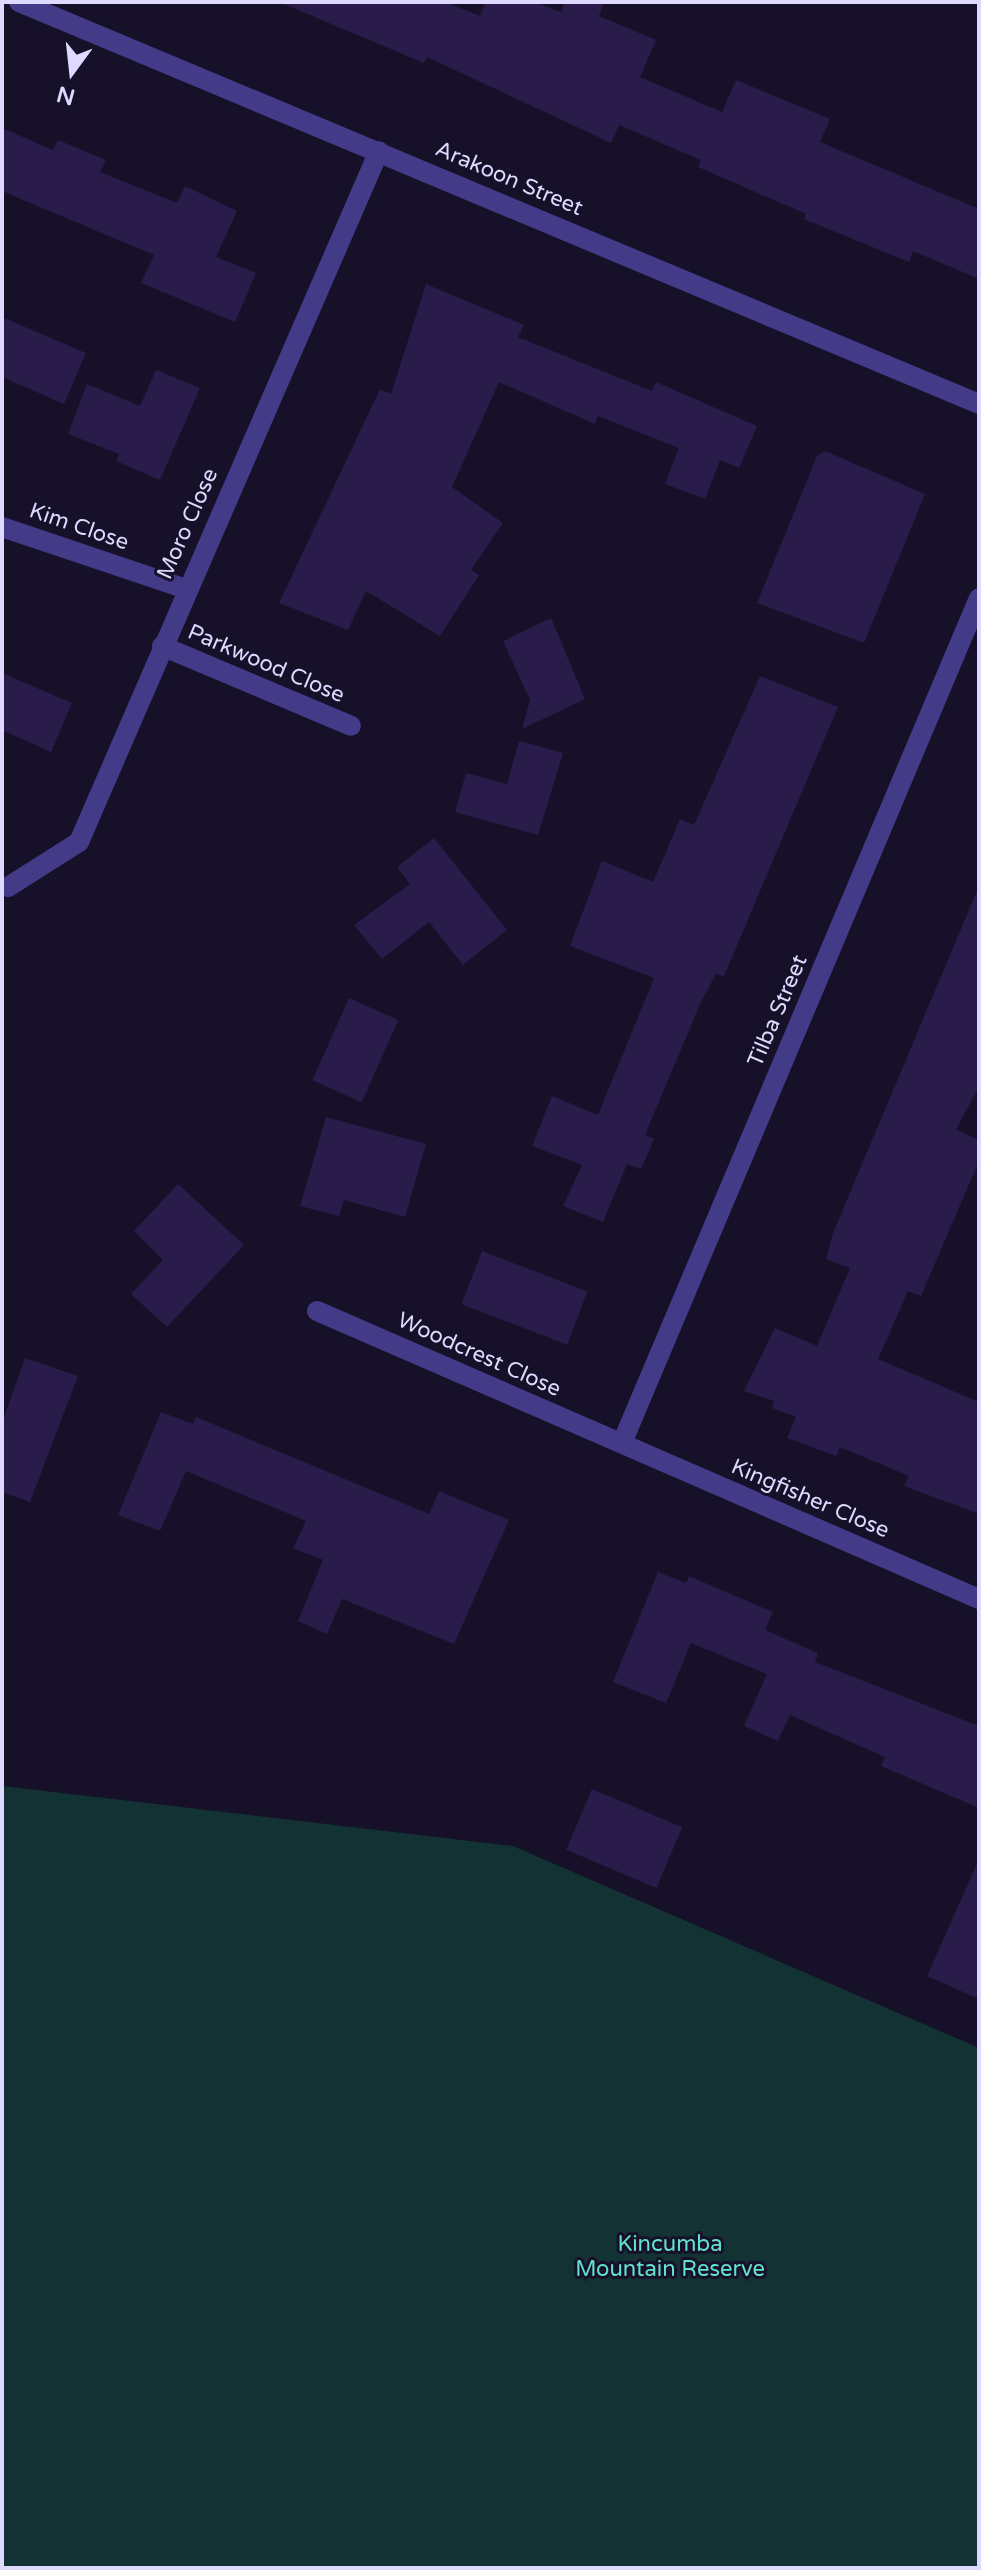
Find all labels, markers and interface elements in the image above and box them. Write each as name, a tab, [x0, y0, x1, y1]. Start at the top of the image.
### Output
north arrow	[32, 32, 112, 112]
text: N	[54, 80, 78, 110]
street label: Arakoon Street	[431, 136, 587, 222]
street label: Moro Close	[152, 464, 224, 584]
street label: Kim Close	[26, 498, 132, 556]
street label: Parkwood Close	[184, 619, 348, 709]
street label: Tilba Street	[743, 951, 813, 1071]
street label: Woodcrest Close	[393, 1307, 565, 1403]
street label: Kingfisher Close	[727, 1454, 893, 1544]
park label: Kincumba Mountain Reserve	[575, 2231, 765, 2282]

